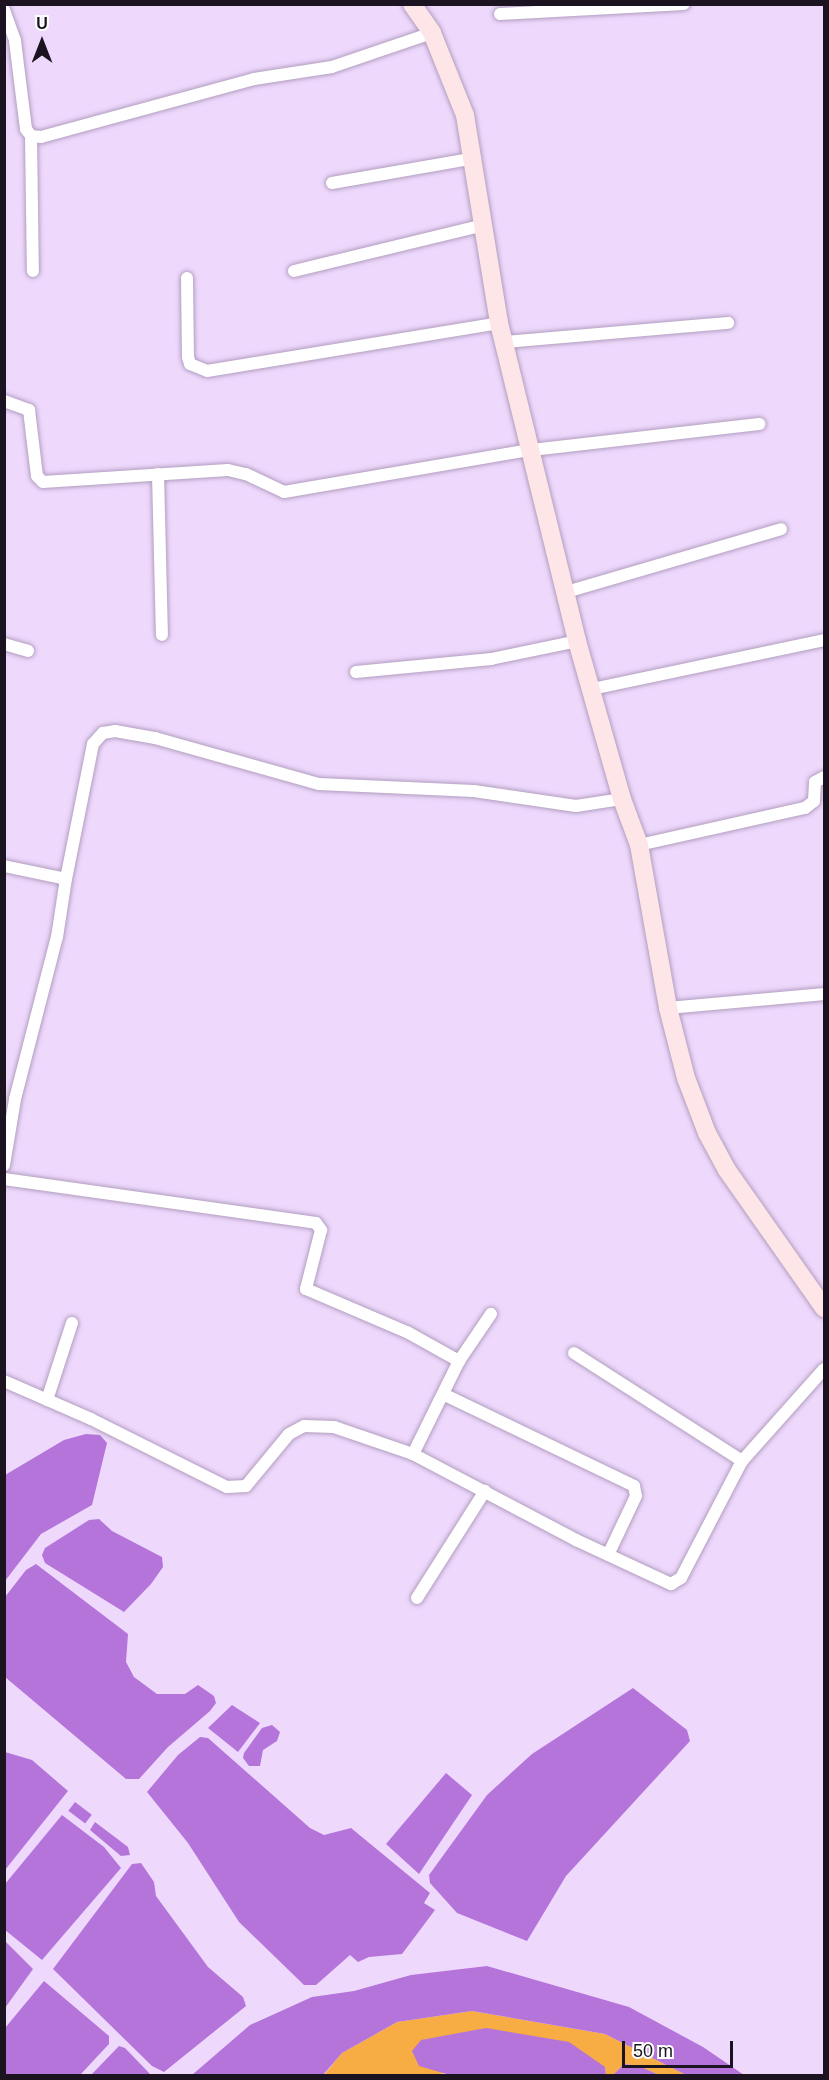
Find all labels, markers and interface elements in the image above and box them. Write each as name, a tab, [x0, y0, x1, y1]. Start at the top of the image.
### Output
north arrow	[12, 12, 72, 72]
text: U	[36, 15, 48, 32]
scale bar	[625, 2029, 736, 2067]
text: 50 m	[633, 2041, 673, 2061]

